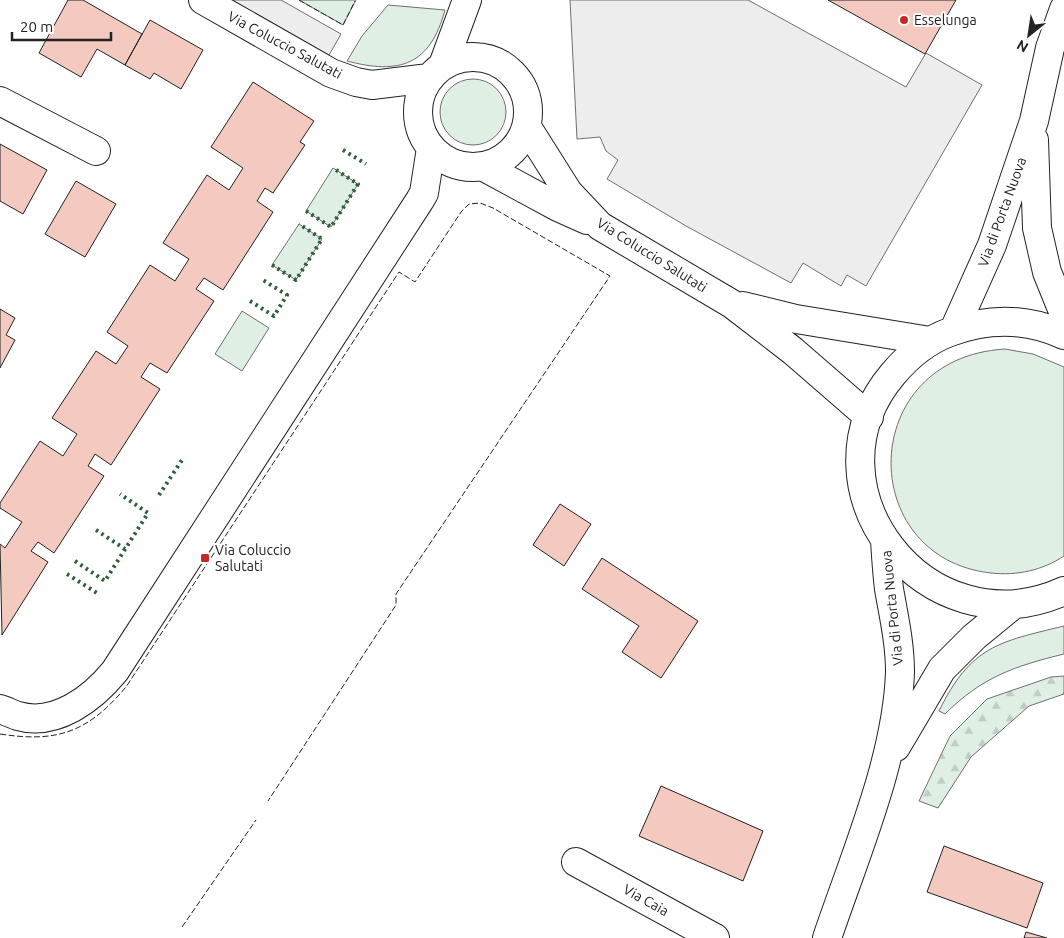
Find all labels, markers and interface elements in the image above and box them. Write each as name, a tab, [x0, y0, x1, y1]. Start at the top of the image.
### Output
street label: Via Coluccio Salutati	[225, 8, 345, 82]
scale bar	[12, 10, 111, 42]
north arrow	[1004, 10, 1054, 60]
place label: Esselunga	[914, 12, 977, 28]
marker: Esselunga	[898, 14, 910, 26]
text: 20 m	[20, 18, 53, 35]
text: N	[1014, 37, 1031, 56]
street label: Via di Porta Nuova	[975, 155, 1029, 269]
street label: Via Coluccio Salutati	[594, 215, 710, 295]
place label: Via Coluccio Salutati	[215, 542, 291, 574]
street label: Via di Porta Nuova	[878, 550, 906, 666]
marker: Via Coluccio Salutati	[199, 552, 211, 564]
street label: Via Caia	[620, 881, 672, 919]

